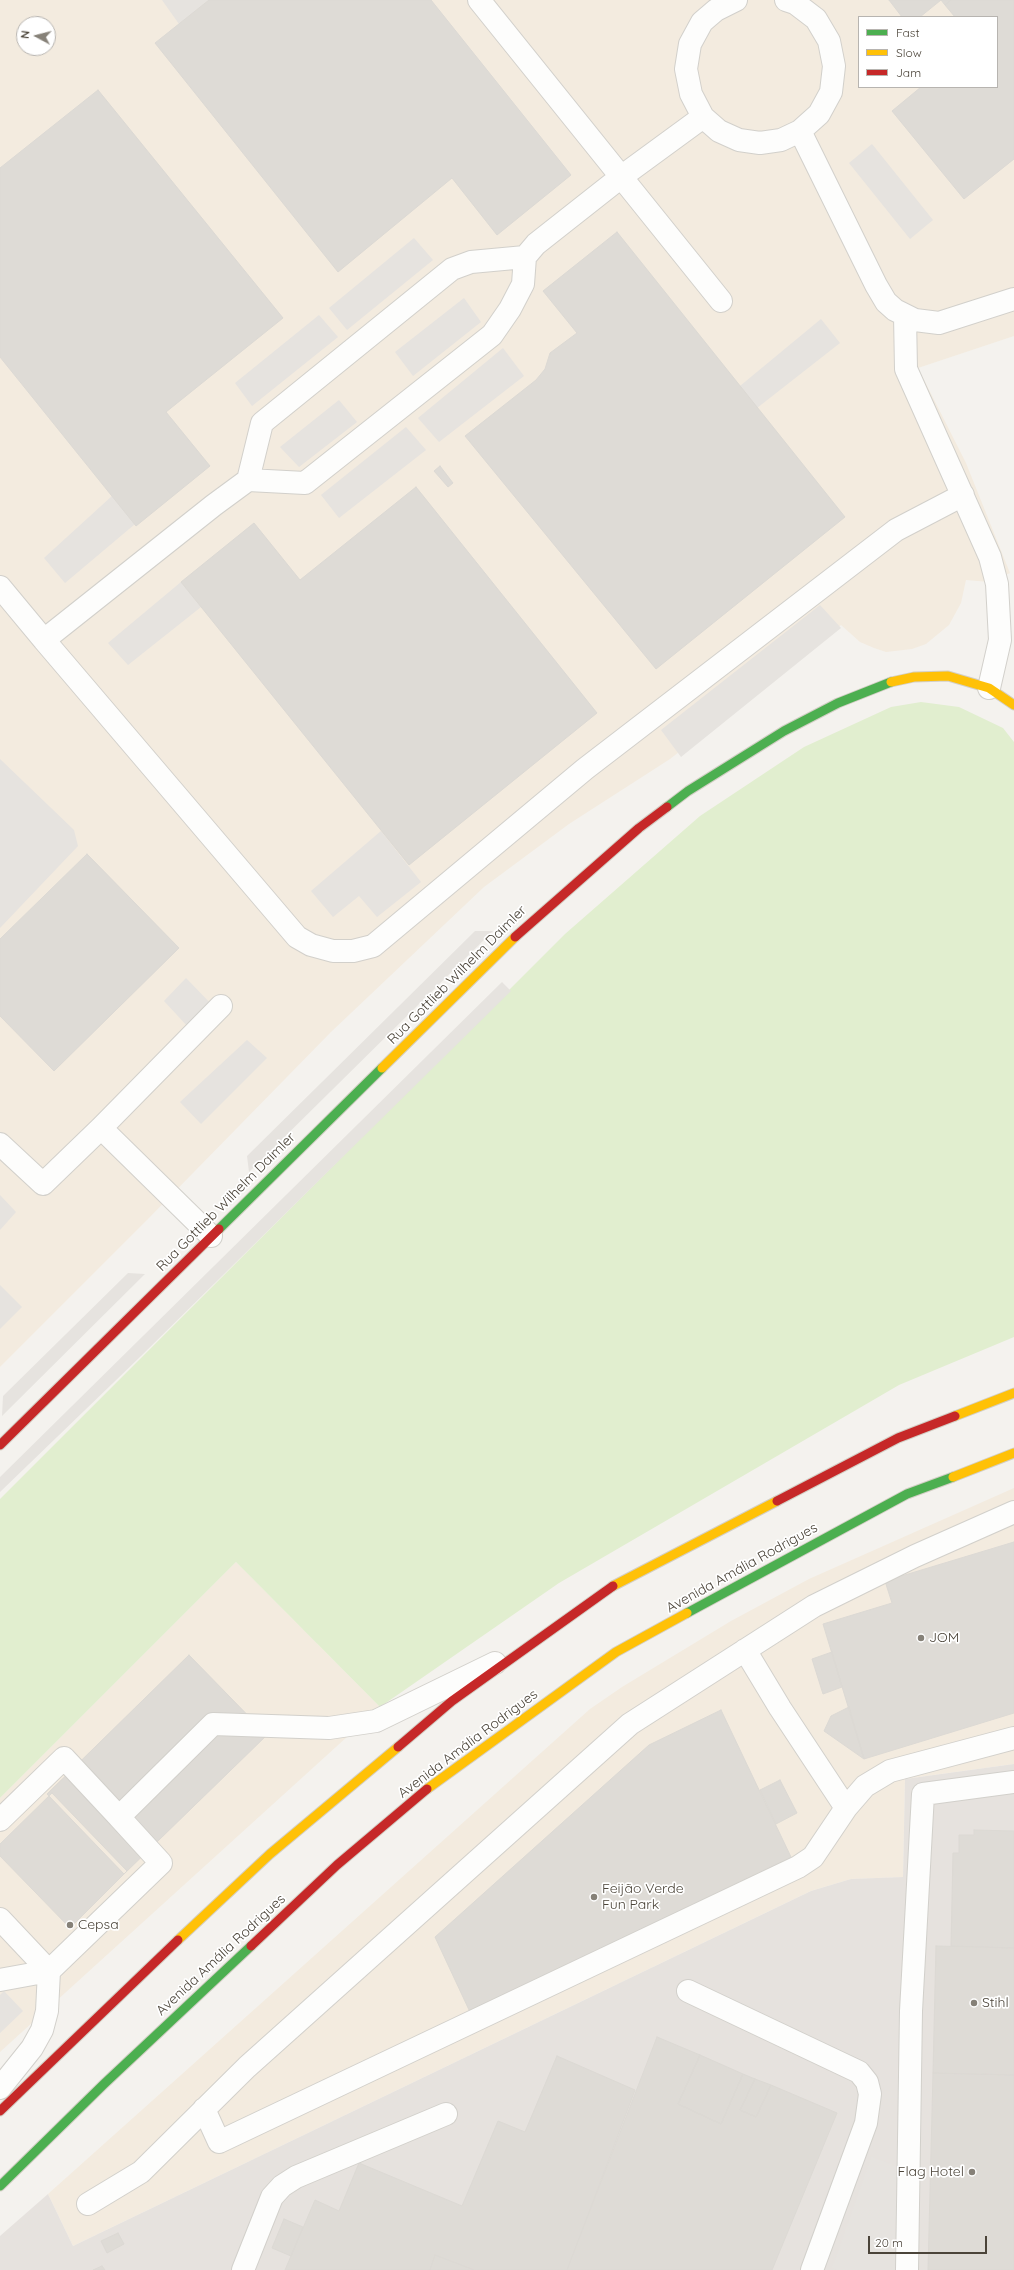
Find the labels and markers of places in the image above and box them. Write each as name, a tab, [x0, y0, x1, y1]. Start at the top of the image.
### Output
place label: JOM	[929, 1630, 959, 1646]
marker: JOM	[916, 1633, 926, 1643]
place label: Feijão Verde Fun Park	[602, 1881, 684, 1914]
marker: Feijão Verde Fun Park	[589, 1892, 599, 1902]
place label: Cepsa	[78, 1917, 119, 1933]
marker: Cepsa	[65, 1920, 75, 1930]
place label: Stihl	[982, 1995, 1009, 2011]
marker: Stihl	[969, 1998, 979, 2008]
place label: Flag Hotel	[897, 2164, 964, 2180]
marker: Flag Hotel	[967, 2167, 977, 2177]

